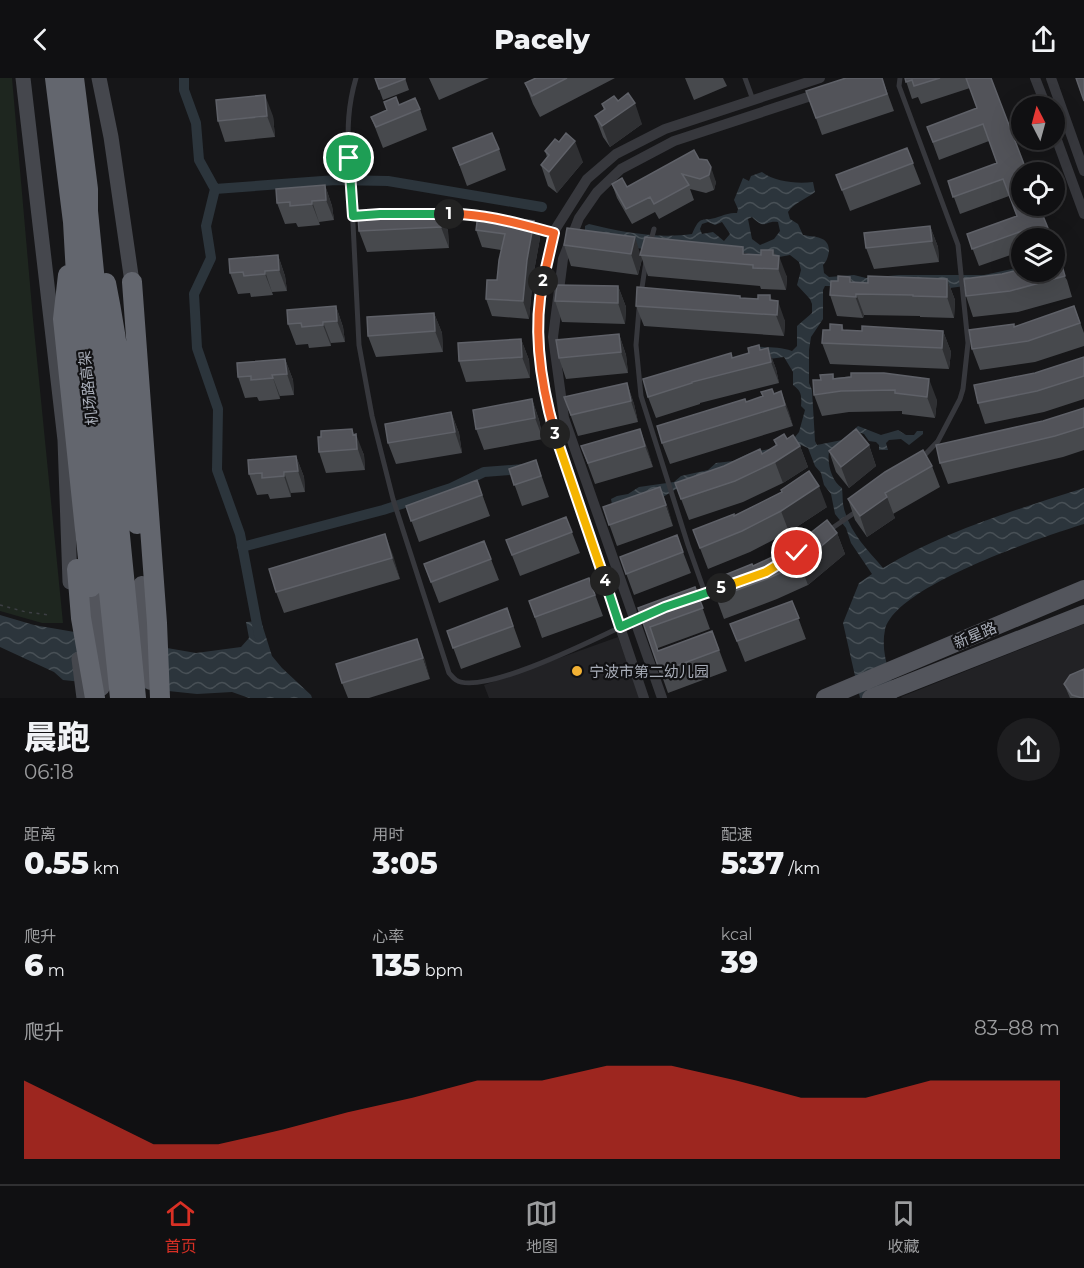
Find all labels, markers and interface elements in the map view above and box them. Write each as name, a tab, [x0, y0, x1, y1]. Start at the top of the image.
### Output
icon: back	[24, 23, 57, 56]
text: Pacely	[494, 23, 590, 56]
icon: share	[1027, 23, 1060, 56]
north arrow	[1011, 96, 1065, 150]
map controls	[1011, 96, 1065, 282]
pin	[323, 132, 374, 183]
icon: arrive	[332, 141, 365, 174]
button: locate	[1011, 162, 1065, 216]
pin: 1	[434, 199, 464, 229]
text: 1	[446, 204, 452, 223]
button: layers	[1011, 228, 1065, 282]
pin: 2	[528, 266, 558, 296]
text: 2	[538, 271, 548, 290]
street label: 机场路高架	[75, 350, 101, 426]
pin: 3	[540, 419, 570, 449]
text: 3	[550, 424, 560, 443]
pin	[771, 527, 822, 578]
icon: check	[780, 536, 813, 569]
pin: 4	[590, 566, 620, 596]
text: 4	[599, 571, 611, 590]
pin: 5	[706, 573, 736, 603]
text: 5	[716, 578, 726, 597]
street label: 新星路	[951, 617, 999, 653]
place label: 宁波市第二幼儿园	[589, 662, 709, 681]
marker: 宁波市第二幼儿园	[570, 664, 584, 678]
text: 晨跑	[24, 717, 90, 757]
button: share	[997, 718, 1060, 781]
text: 06:18	[24, 760, 74, 784]
text: 距离	[24, 825, 56, 844]
text: 用时	[372, 825, 404, 844]
text: 配速	[721, 825, 753, 844]
text: 0.55	[24, 845, 89, 882]
text: 3:05	[372, 845, 438, 882]
text: 5:37	[721, 845, 784, 882]
text: km	[89, 859, 120, 878]
text: /km	[784, 859, 820, 878]
text: kcal	[721, 925, 753, 944]
text: 爬升	[24, 927, 56, 946]
text: 心率	[372, 927, 404, 946]
text: 39	[721, 944, 758, 981]
text: 6	[24, 947, 43, 984]
text: 135	[372, 947, 420, 984]
text: m	[43, 961, 65, 980]
text: bpm	[420, 961, 463, 980]
text: 83–88 m	[974, 1016, 1060, 1040]
text: 爬升	[24, 1020, 64, 1044]
tab: 首页	[164, 1197, 197, 1257]
tab: 地图	[525, 1197, 558, 1257]
tab: 收藏	[887, 1197, 920, 1257]

